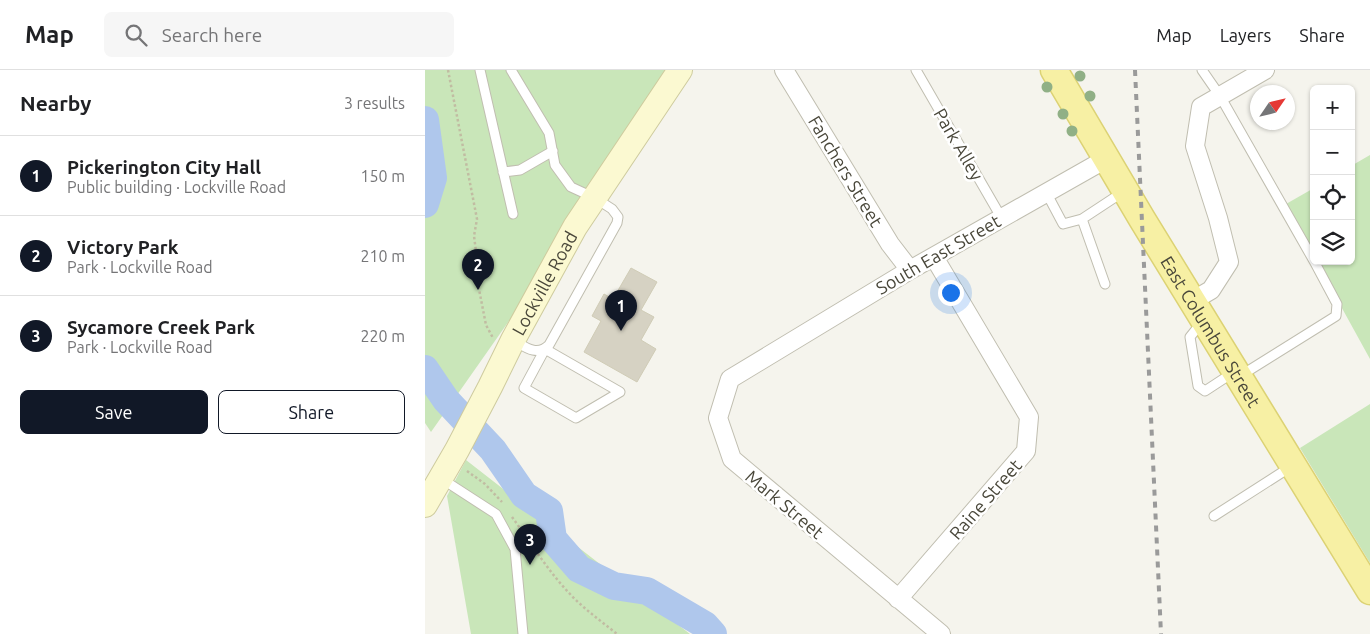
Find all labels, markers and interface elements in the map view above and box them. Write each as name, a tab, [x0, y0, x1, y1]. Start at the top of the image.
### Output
search box	[104, 12, 454, 57]
text: Map	[25, 21, 74, 48]
icon: search	[122, 21, 150, 49]
text: Search here	[162, 24, 262, 46]
text: Map	[1156, 25, 1192, 45]
text: Layers	[1220, 25, 1271, 45]
text: Share	[1299, 25, 1345, 45]
north arrow	[1250, 85, 1295, 130]
map controls	[1310, 85, 1355, 265]
button: +	[1310, 85, 1355, 130]
text: Nearby	[20, 91, 91, 115]
text: 3 results	[344, 94, 405, 112]
street label: Park Alley	[930, 105, 988, 184]
street label: Fanchers Street	[805, 112, 887, 230]
button: −	[1310, 130, 1355, 175]
text: Pickerington City Hall	[67, 156, 261, 178]
text: 1	[31, 167, 41, 185]
text: 150 m	[360, 167, 405, 185]
button: locate	[1310, 175, 1355, 220]
text: Public building · Lockville Road	[67, 178, 286, 196]
street label: South East Street	[872, 210, 1004, 298]
button: layers	[1310, 220, 1355, 265]
street label: Lockville Road	[508, 228, 581, 338]
text: Victory Park	[67, 236, 178, 258]
text: 2	[31, 247, 41, 265]
text: 210 m	[360, 247, 405, 265]
pin: 2	[462, 249, 494, 290]
street label: East Columbus Street	[1157, 252, 1265, 411]
text: Park · Lockville Road	[67, 258, 213, 276]
your location	[938, 280, 964, 306]
pin: 1	[605, 290, 637, 331]
text: Sycamore Creek Park	[67, 316, 255, 338]
text: 3	[31, 327, 41, 345]
text: 220 m	[360, 327, 405, 345]
text: Park · Lockville Road	[67, 338, 213, 356]
button: Save	[20, 390, 208, 434]
button: Share	[218, 390, 405, 434]
street label: Raine Street	[945, 455, 1025, 543]
street label: Mark Street	[742, 466, 828, 542]
pin: 3	[514, 524, 546, 565]

